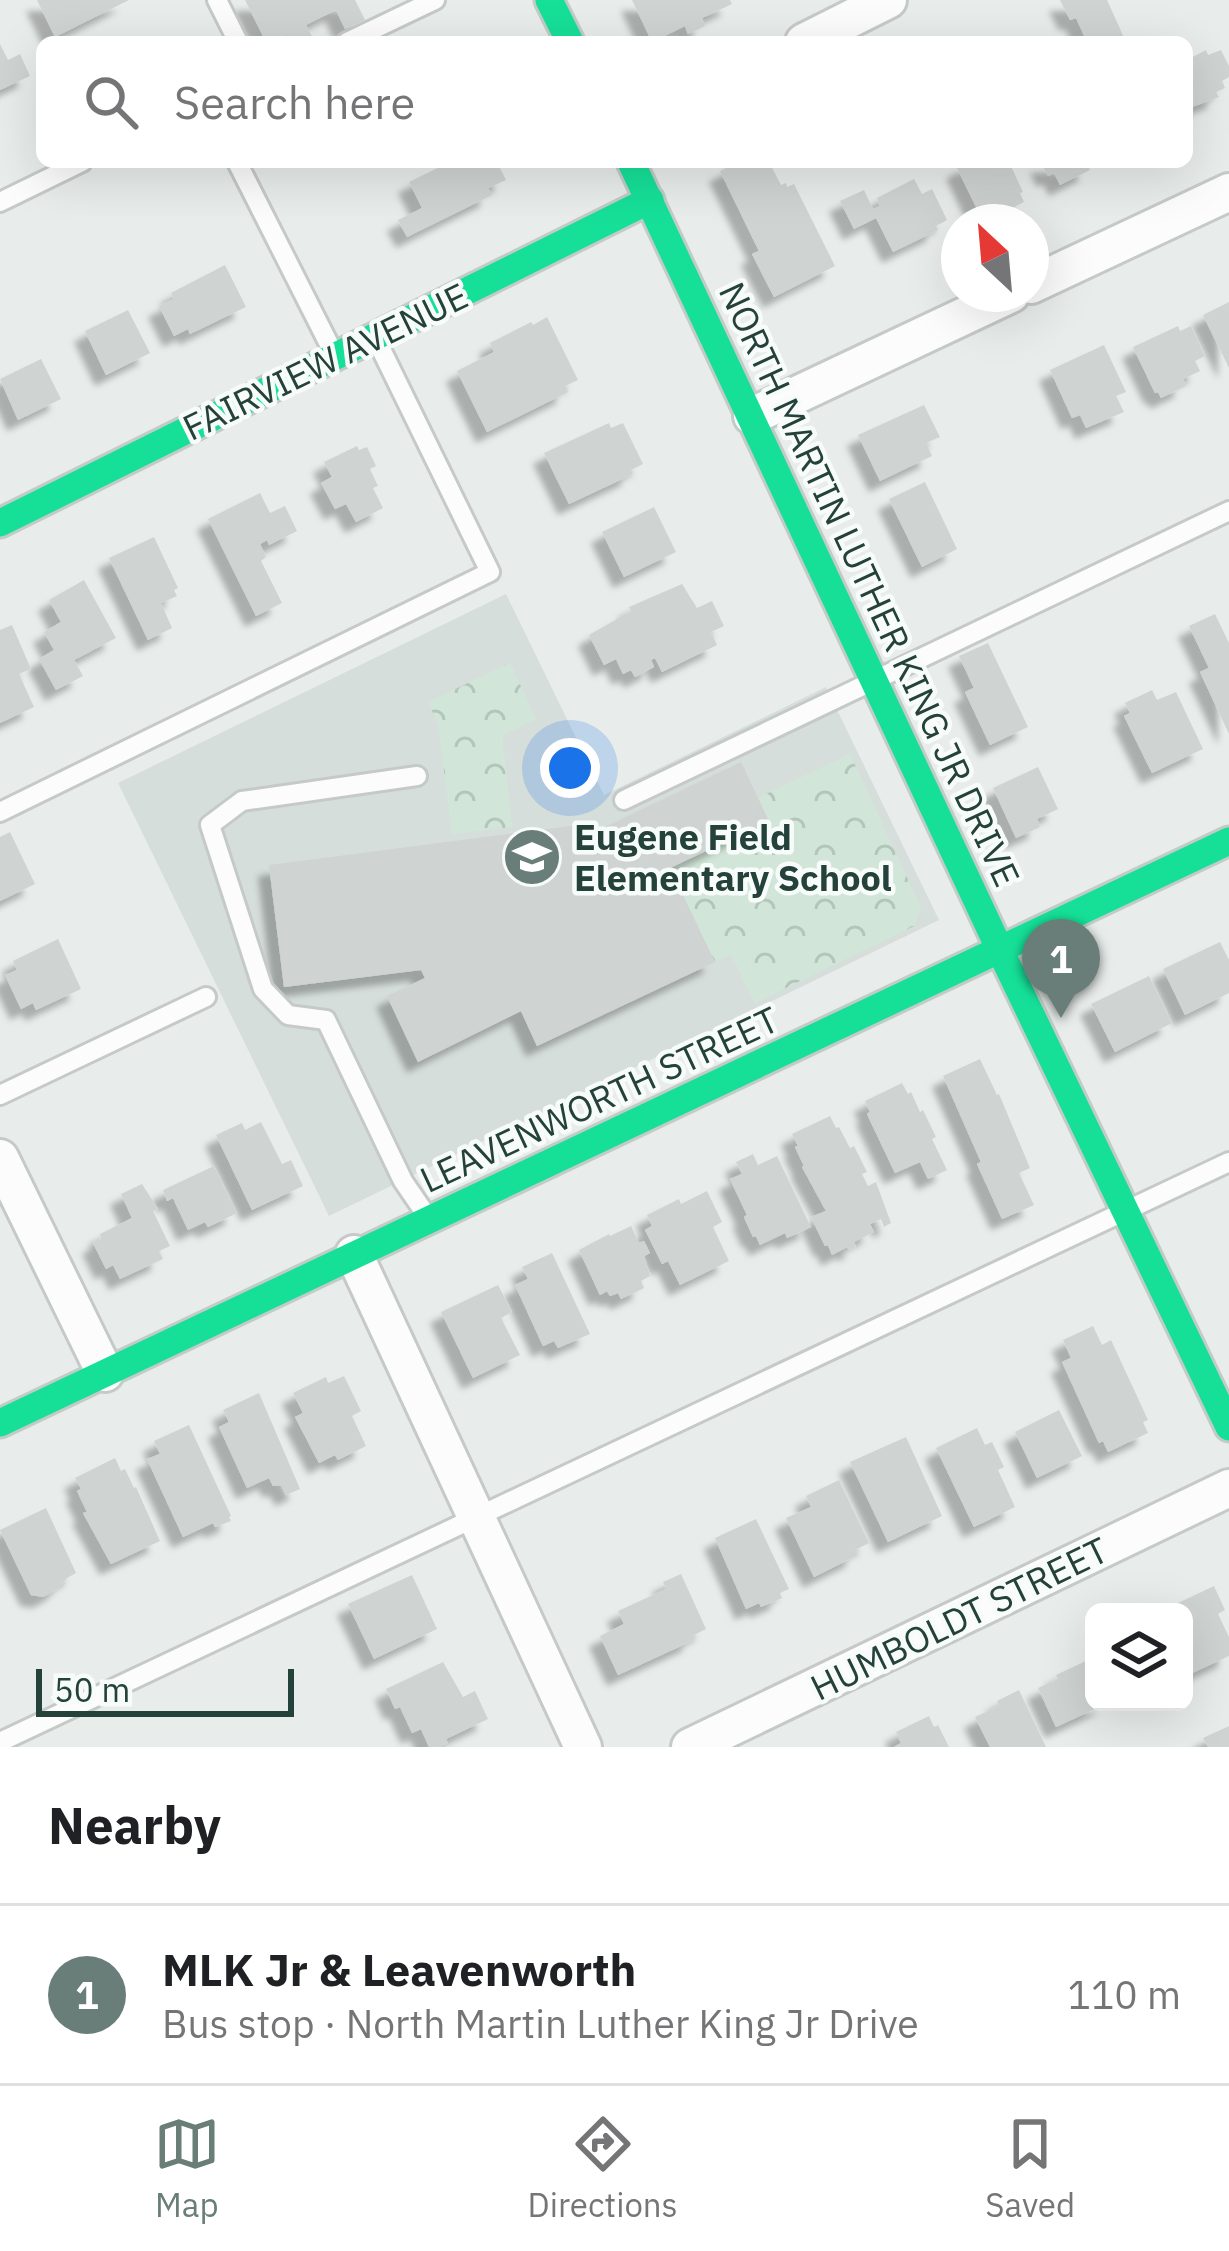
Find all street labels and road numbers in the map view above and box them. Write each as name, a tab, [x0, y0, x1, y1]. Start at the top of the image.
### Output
street label: FAIRVIEW AVENUE	[175, 272, 475, 450]
street label: NORTH MARTIN LUTHER KING JR DRIVE	[709, 274, 1031, 894]
street label: LEAVENWORTH STREET	[412, 995, 786, 1203]
street label: HUMBOLDT STREET	[803, 1526, 1115, 1710]

